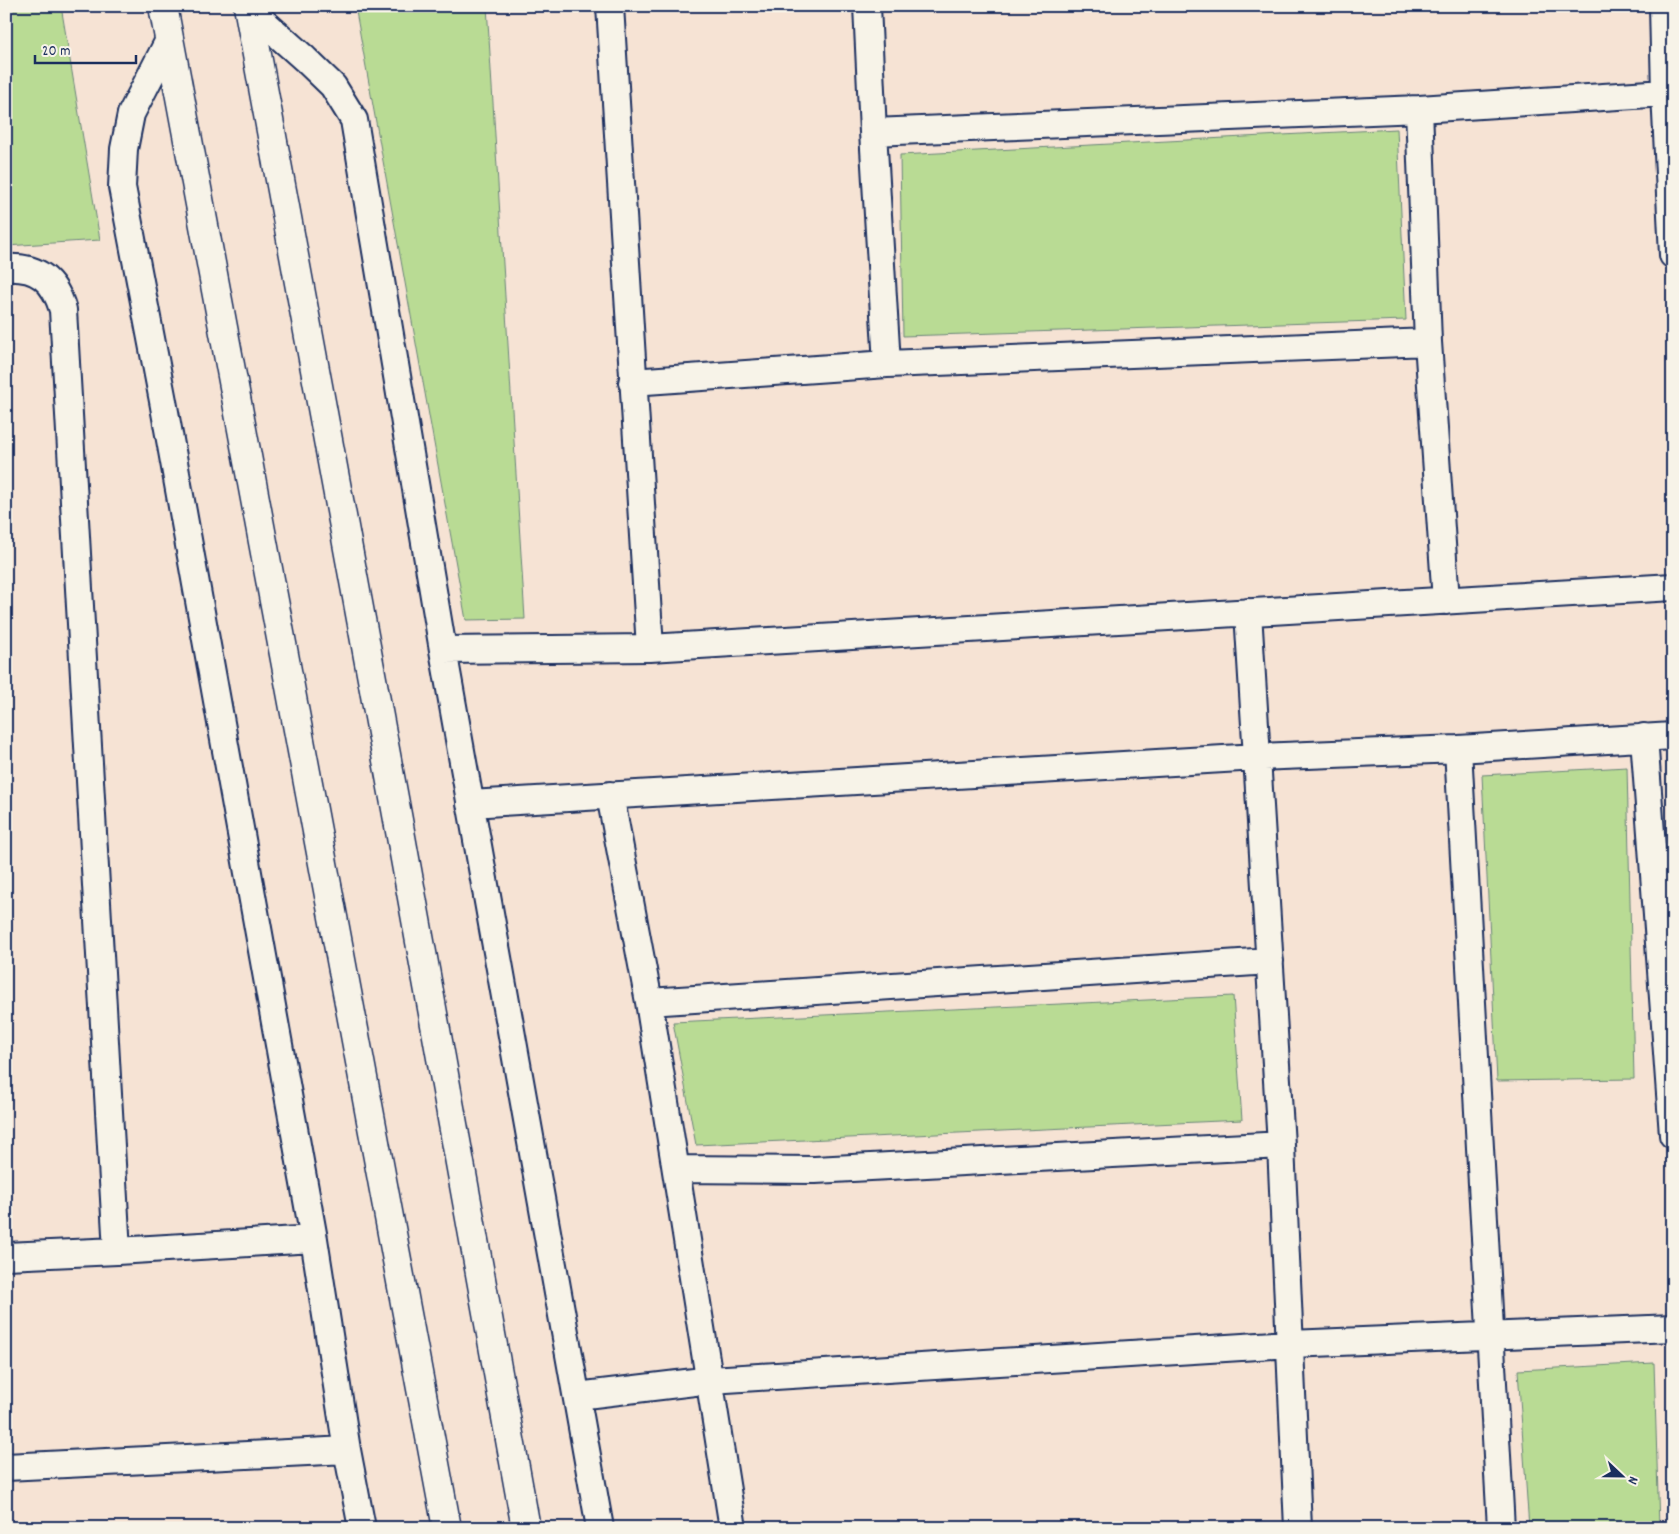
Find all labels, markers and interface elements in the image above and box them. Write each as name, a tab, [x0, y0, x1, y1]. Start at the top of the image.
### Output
scale bar	[35, 32, 136, 64]
text: 20 m	[42, 41, 70, 63]
north arrow	[1596, 1452, 1646, 1502]
text: N	[1622, 1473, 1643, 1487]

